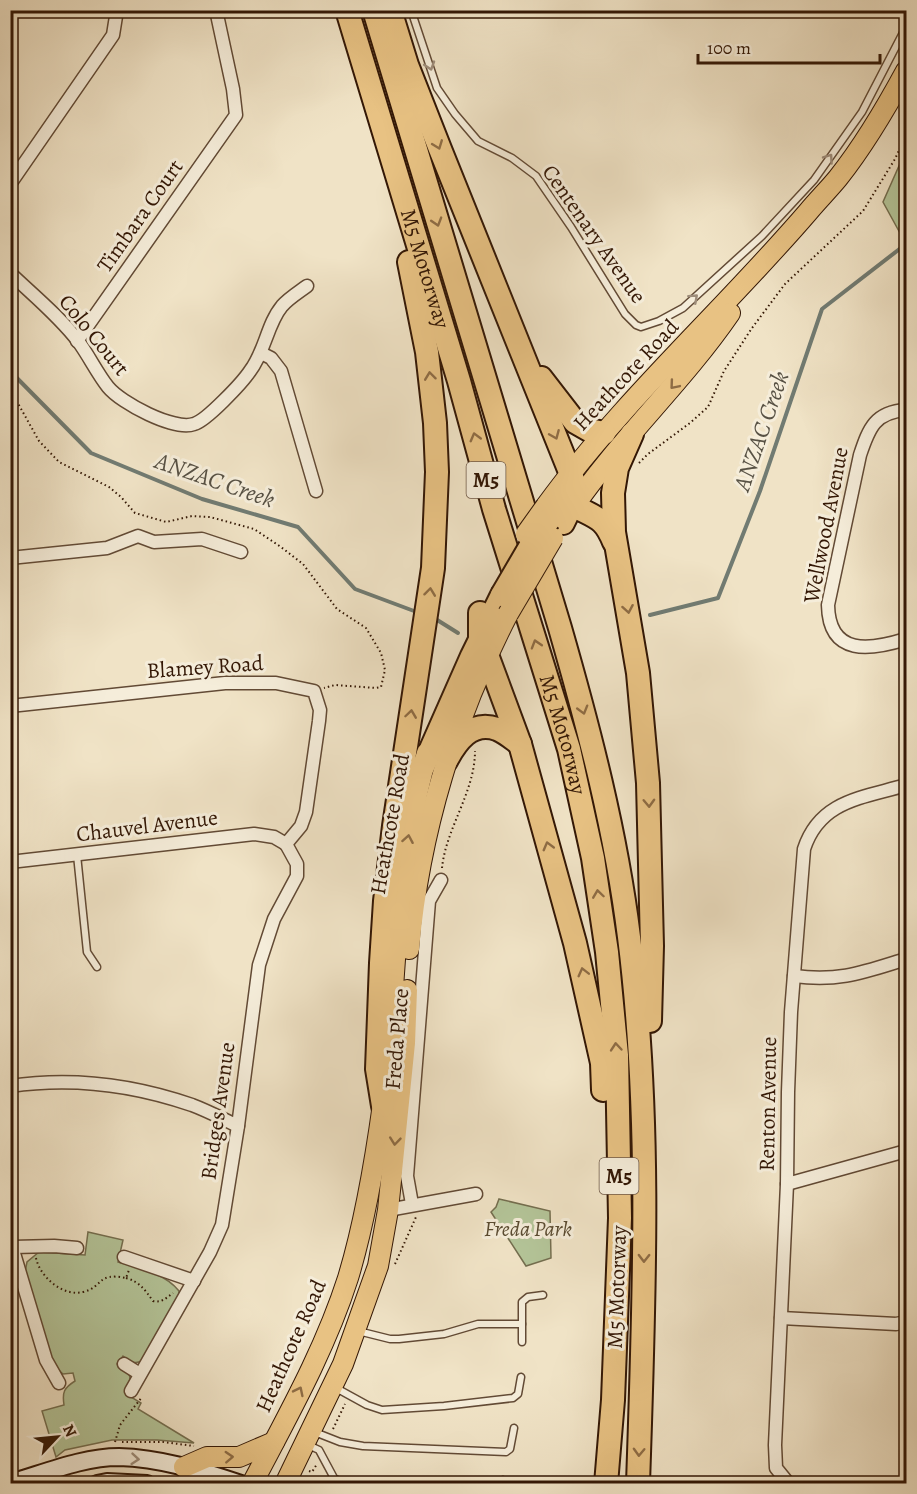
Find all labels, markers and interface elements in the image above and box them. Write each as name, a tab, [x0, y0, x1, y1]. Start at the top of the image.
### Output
scale bar	[698, 27, 880, 65]
text: 100 m	[707, 36, 751, 60]
one-way arrow	[422, 60, 435, 71]
one-way arrow	[431, 138, 443, 149]
street label: Timbara Court	[90, 153, 190, 279]
one-way arrow	[822, 154, 833, 165]
street label: Centenary Avenue	[535, 159, 653, 309]
street label: M5 Motorway	[393, 205, 457, 332]
one-way arrow	[430, 216, 442, 227]
street label: Colo Court	[52, 288, 136, 382]
one-way arrow	[687, 294, 698, 305]
street label: Heathcote Road	[566, 313, 686, 437]
water label: ANZAC Creek	[725, 367, 796, 497]
one-way arrow	[425, 372, 437, 381]
one-way arrow	[670, 378, 681, 389]
one-way arrow	[548, 428, 560, 439]
one-way arrow	[469, 433, 482, 443]
water label: ANZAC Creek	[149, 444, 279, 515]
street label: Wellwood Avenue	[796, 444, 856, 606]
road number: M5	[466, 462, 506, 498]
one-way arrow	[423, 587, 435, 596]
one-way arrow	[621, 605, 633, 614]
one-way arrow	[531, 639, 543, 650]
street label: Blamey Road	[146, 648, 265, 686]
street label: M5 Motorway	[532, 671, 594, 797]
one-way arrow	[576, 704, 588, 715]
one-way arrow	[405, 710, 417, 719]
street label: Heathcote Road	[363, 751, 417, 897]
one-way arrow	[643, 798, 655, 807]
street label: Chauvel Avenue	[75, 802, 219, 850]
one-way arrow	[401, 835, 414, 845]
one-way arrow	[543, 841, 556, 851]
one-way arrow	[593, 890, 605, 899]
one-way arrow	[577, 968, 590, 978]
street label: Freda Place	[378, 987, 416, 1091]
street label: Renton Avenue	[752, 1036, 784, 1172]
street label: Bridges Avenue	[193, 1040, 243, 1182]
one-way arrow	[610, 1043, 623, 1052]
one-way arrow	[389, 1136, 402, 1145]
road number: M5	[600, 1158, 638, 1194]
park label: Freda Park	[484, 1214, 572, 1244]
street label: M5 Motorway	[600, 1225, 634, 1349]
one-way arrow	[638, 1253, 651, 1262]
street label: Heathcote Road	[248, 1275, 334, 1417]
one-way arrow	[292, 1387, 304, 1398]
north arrow	[27, 1407, 87, 1467]
text: N	[57, 1421, 82, 1441]
one-way arrow	[633, 1448, 646, 1457]
one-way arrow	[225, 1450, 234, 1463]
one-way arrow	[131, 1452, 140, 1465]

